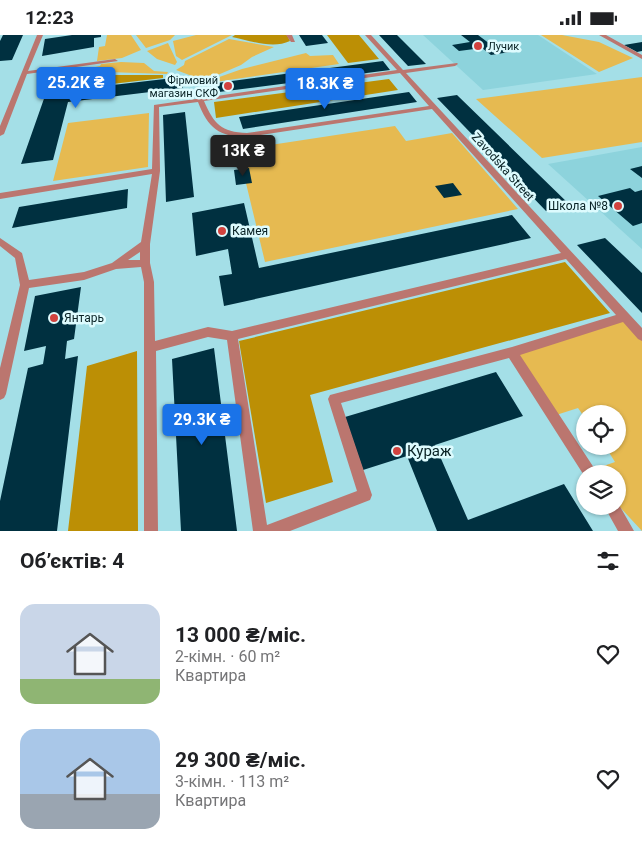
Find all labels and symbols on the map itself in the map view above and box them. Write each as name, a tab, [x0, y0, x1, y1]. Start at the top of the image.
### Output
marker: Лучик	[472, 40, 484, 52]
place label: Лучик	[488, 40, 519, 53]
pin: 25.2K ₴	[30, 67, 122, 109]
pin: 18.3K ₴	[279, 67, 371, 110]
place label: Фірмовий магазин СКФ	[150, 74, 218, 100]
marker: Фірмовий магазин СКФ	[222, 80, 234, 92]
street label: Zavodska Street	[469, 130, 537, 204]
pin: 13K ₴	[208, 135, 278, 177]
place label: Школа №8	[548, 199, 608, 213]
marker: Школа №8	[612, 200, 624, 212]
place label: Камея	[232, 224, 268, 238]
marker: Камея	[216, 225, 228, 237]
place label: Янтарь	[64, 311, 104, 325]
marker: Янтарь	[48, 312, 60, 324]
pin: 29.3K ₴	[156, 403, 248, 446]
place label: Кураж	[407, 442, 452, 460]
marker: Кураж	[391, 445, 403, 457]

